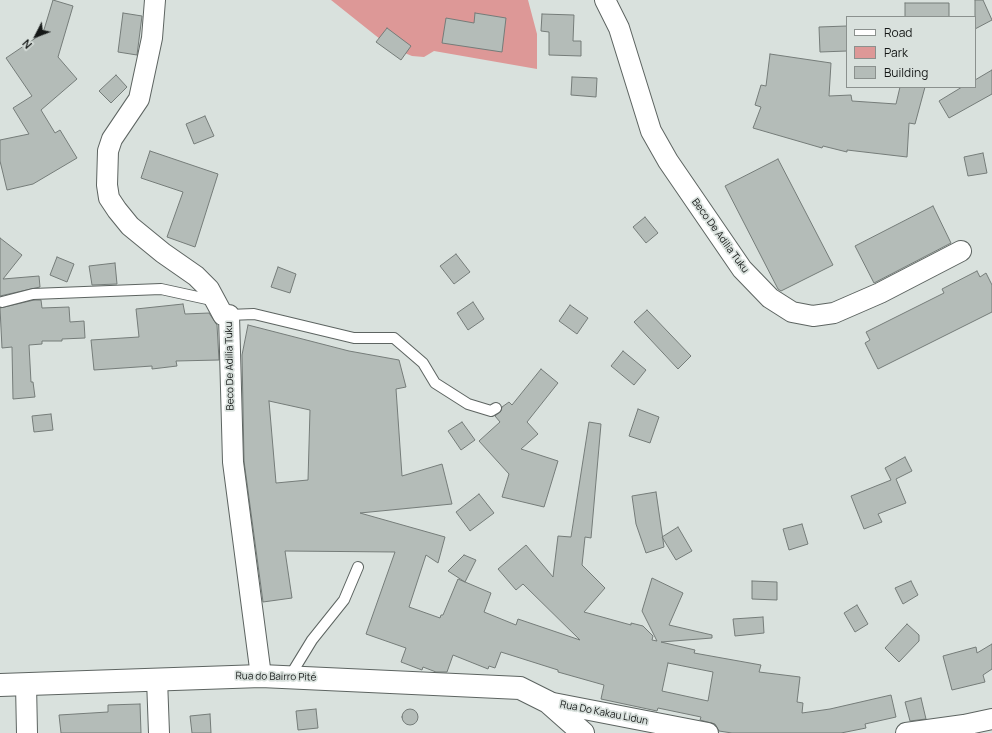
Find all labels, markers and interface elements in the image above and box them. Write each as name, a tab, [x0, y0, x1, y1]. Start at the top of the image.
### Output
north arrow	[16, 16, 56, 56]
legend	[846, 16, 976, 88]
text: Road	[884, 24, 912, 41]
text: N	[18, 36, 35, 52]
text: Park	[884, 44, 908, 61]
text: Building	[884, 64, 928, 81]
street label: Beco De Adilia Tuku	[689, 196, 751, 276]
street label: Beco De Adilia Tuku	[223, 321, 237, 411]
street label: Rua do Bairro Pité	[235, 670, 317, 684]
street label: Rua Do Kakau Lidun	[559, 699, 649, 727]

